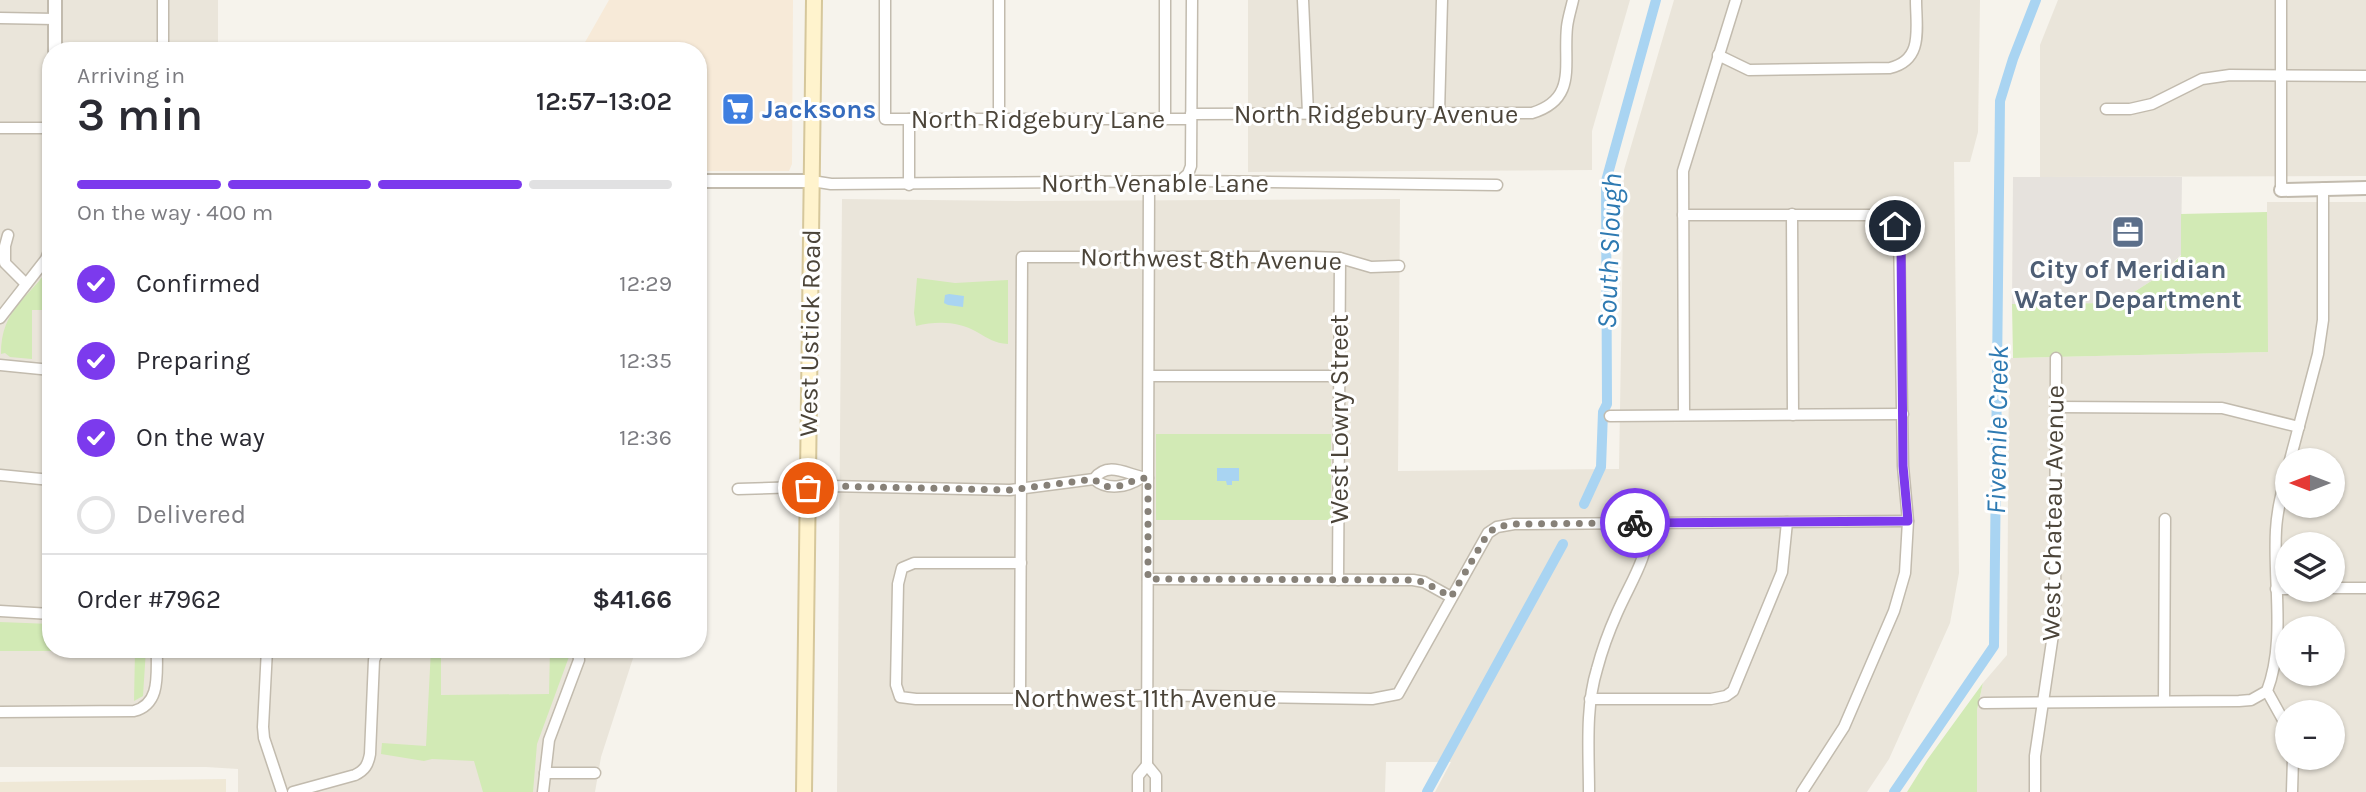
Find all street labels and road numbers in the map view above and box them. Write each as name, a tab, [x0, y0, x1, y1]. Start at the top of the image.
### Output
street label: North Ridgebury Avenue	[1234, 99, 1518, 130]
street label: North Ridgebury Lane	[911, 104, 1165, 135]
street label: North Venable Lane	[1041, 168, 1269, 199]
street label: West Ustick Road	[793, 229, 827, 437]
street label: Northwest 8th Avenue	[1080, 241, 1342, 277]
street label: West Lowry Street	[1324, 314, 1355, 524]
street label: West Chateau Avenue	[2035, 385, 2071, 641]
street label: Northwest 11th Avenue	[1013, 683, 1277, 714]

